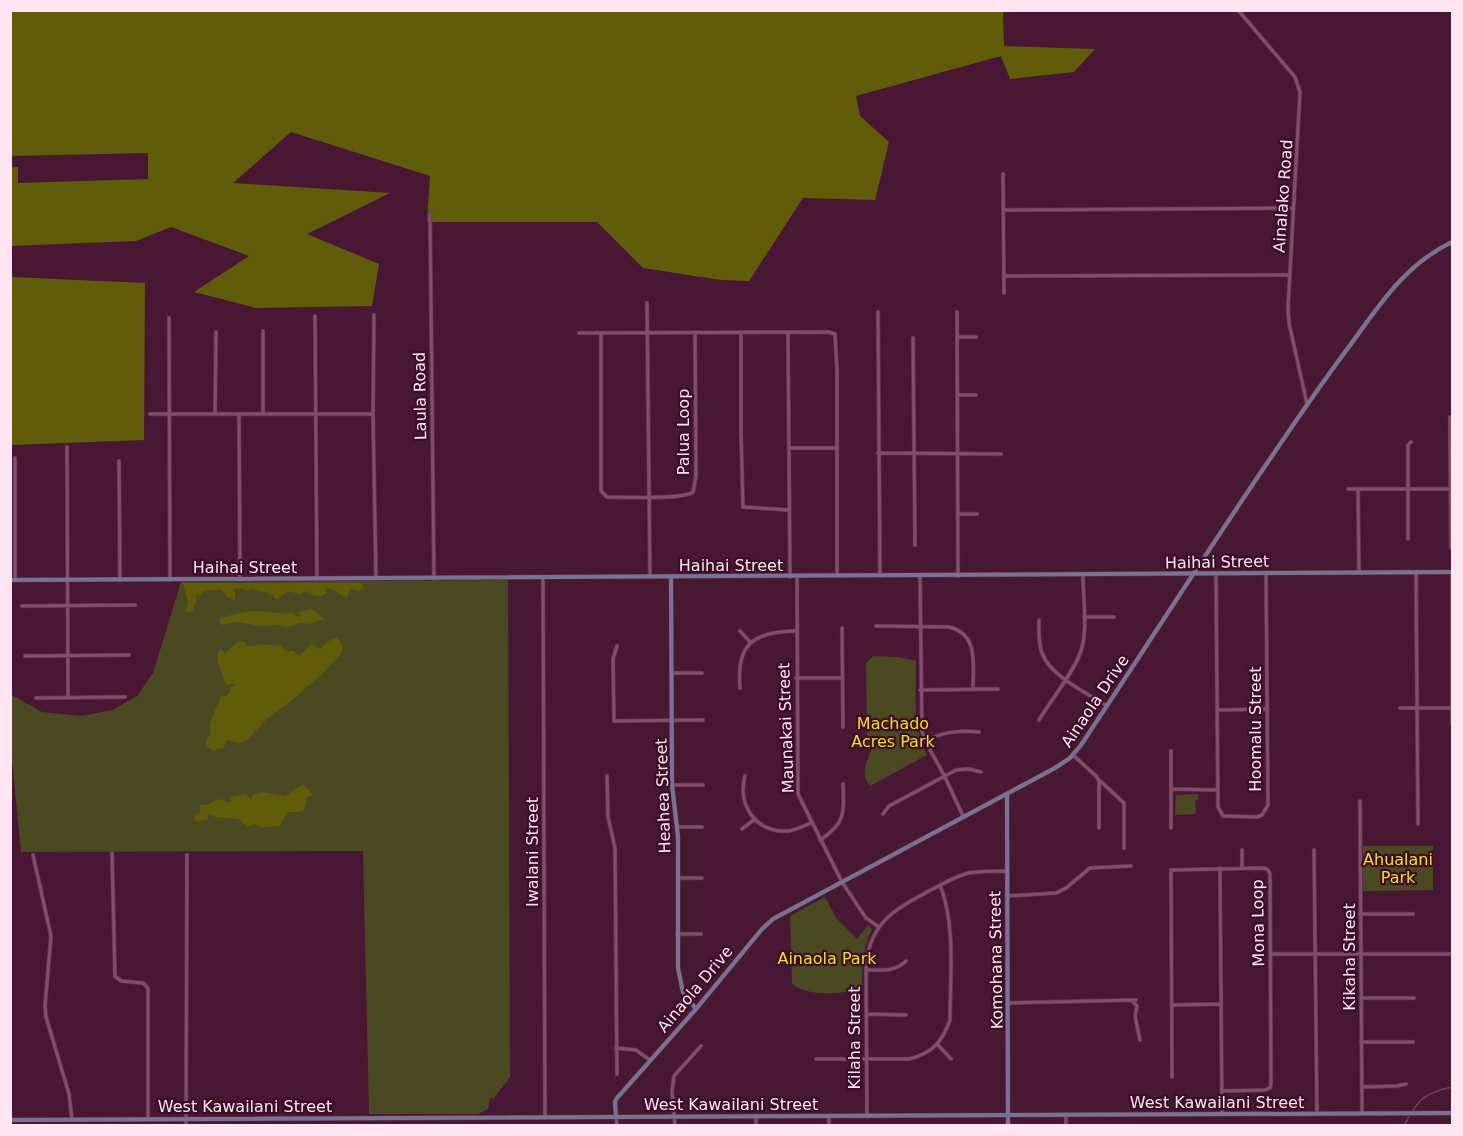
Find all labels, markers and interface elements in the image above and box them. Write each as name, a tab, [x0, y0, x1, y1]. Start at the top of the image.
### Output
street label: Ainalako Road	[1270, 139, 1296, 253]
street label: Laula Road	[410, 352, 430, 440]
street label: Palua Loop	[674, 389, 693, 475]
street label: Haihai Street	[1165, 552, 1269, 572]
street label: Haihai Street	[679, 556, 783, 575]
street label: Haihai Street	[193, 558, 297, 577]
street label: Ainaola Drive	[1057, 651, 1133, 751]
street label: Maunakai Street	[774, 662, 798, 794]
street label: Hoomalu Street	[1246, 666, 1265, 792]
park label: Machado Acres Park	[851, 714, 936, 751]
street label: Heahea Street	[651, 738, 675, 854]
street label: Iwalani Street	[523, 797, 542, 907]
park label: Ahualani Park	[1363, 850, 1433, 887]
street label: Mona Loop	[1248, 879, 1268, 967]
street label: Komohana Street	[985, 891, 1007, 1029]
street label: Kikaha Street	[1340, 903, 1359, 1011]
street label: Ainaola Drive	[653, 942, 737, 1036]
park label: Ainaola Park	[777, 949, 877, 968]
street label: Kilaha Street	[845, 987, 864, 1089]
street label: West Kawailani Street	[1130, 1093, 1304, 1112]
street label: West Kawailani Street	[644, 1095, 818, 1114]
street label: West Kawailani Street	[158, 1097, 332, 1116]

